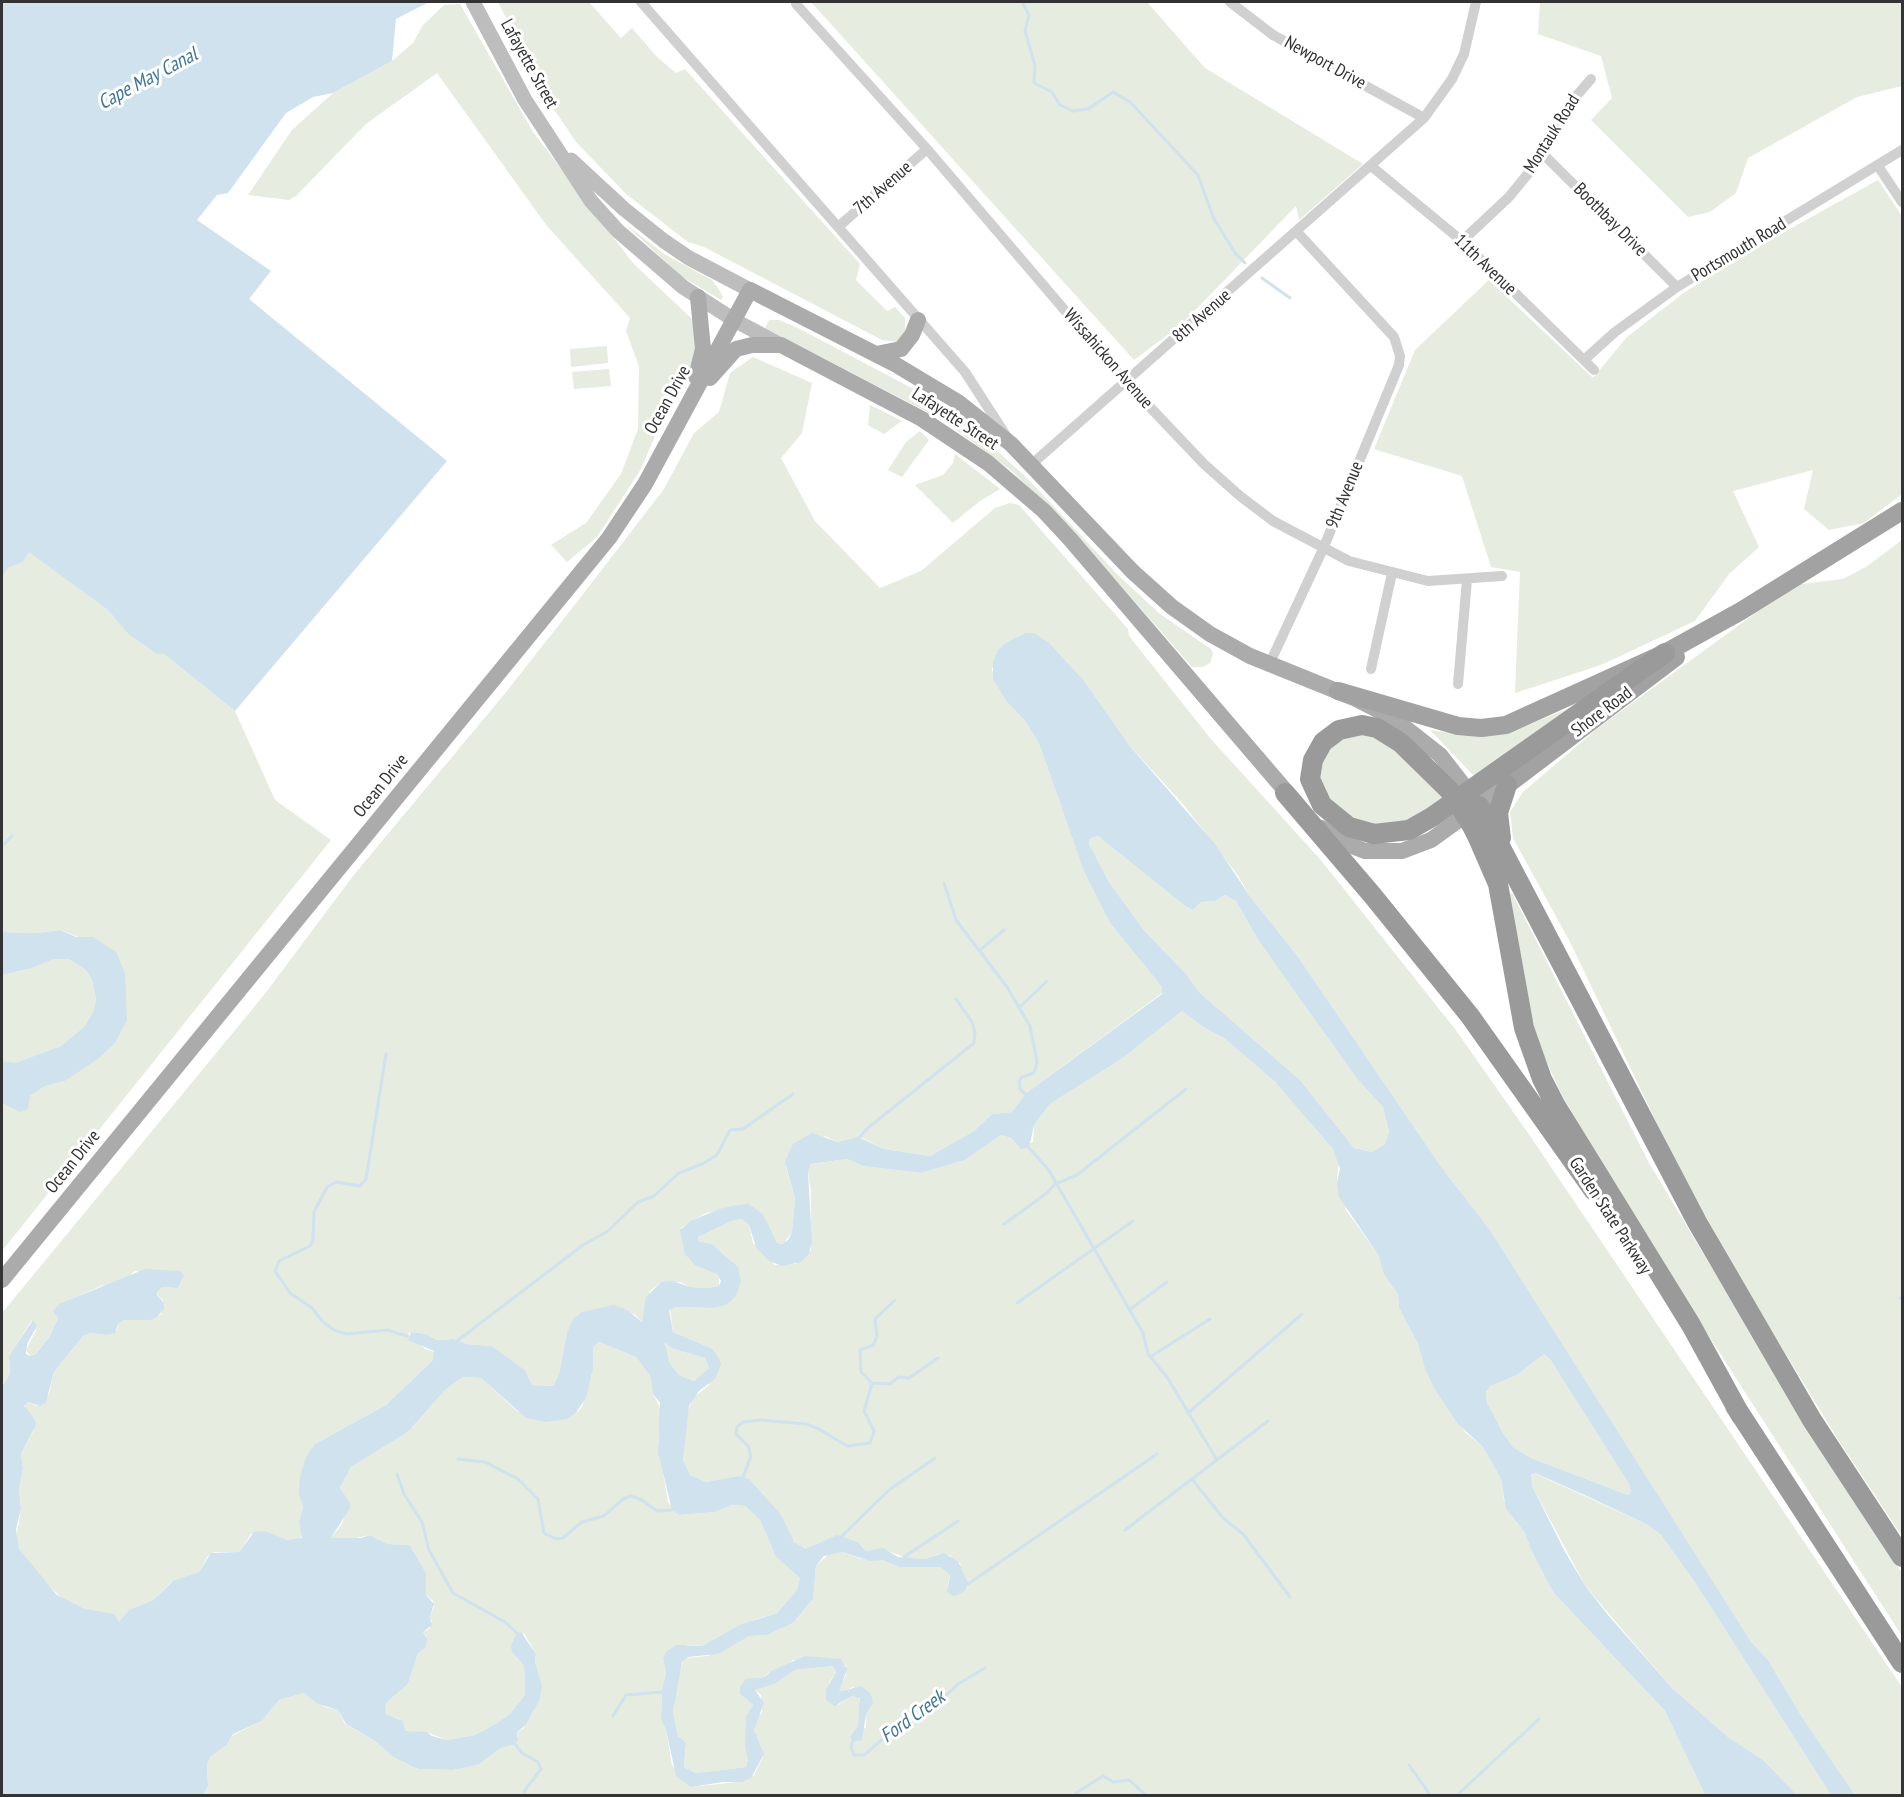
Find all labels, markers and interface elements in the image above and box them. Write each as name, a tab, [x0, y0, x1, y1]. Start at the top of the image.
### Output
street label: Lafayette Street	[496, 16, 562, 112]
street label: Newport Drive	[1280, 32, 1370, 94]
water label: Cape May Canal	[94, 43, 202, 115]
street label: Montauk Road	[1519, 91, 1585, 177]
street label: 7th Avenue	[849, 157, 917, 219]
street label: Boothbay Drive	[1569, 179, 1651, 261]
street label: Portsmouth Road	[1688, 213, 1790, 287]
street label: 11th Avenue	[1449, 230, 1521, 300]
street label: 8th Avenue	[1168, 285, 1236, 347]
street label: Wissahickon Avenue	[1059, 305, 1157, 413]
street label: Ocean Drive	[640, 362, 696, 438]
street label: Lafayette Street	[908, 383, 1002, 455]
street label: 9th Avenue	[1322, 458, 1368, 532]
street label: Shore Road	[1567, 682, 1637, 742]
street label: Ocean Drive	[349, 750, 413, 822]
street label: Ocean Drive	[41, 1126, 105, 1198]
street label: Garden State Parkway	[1564, 1153, 1656, 1279]
water label: Ford Creek	[876, 1686, 950, 1748]

